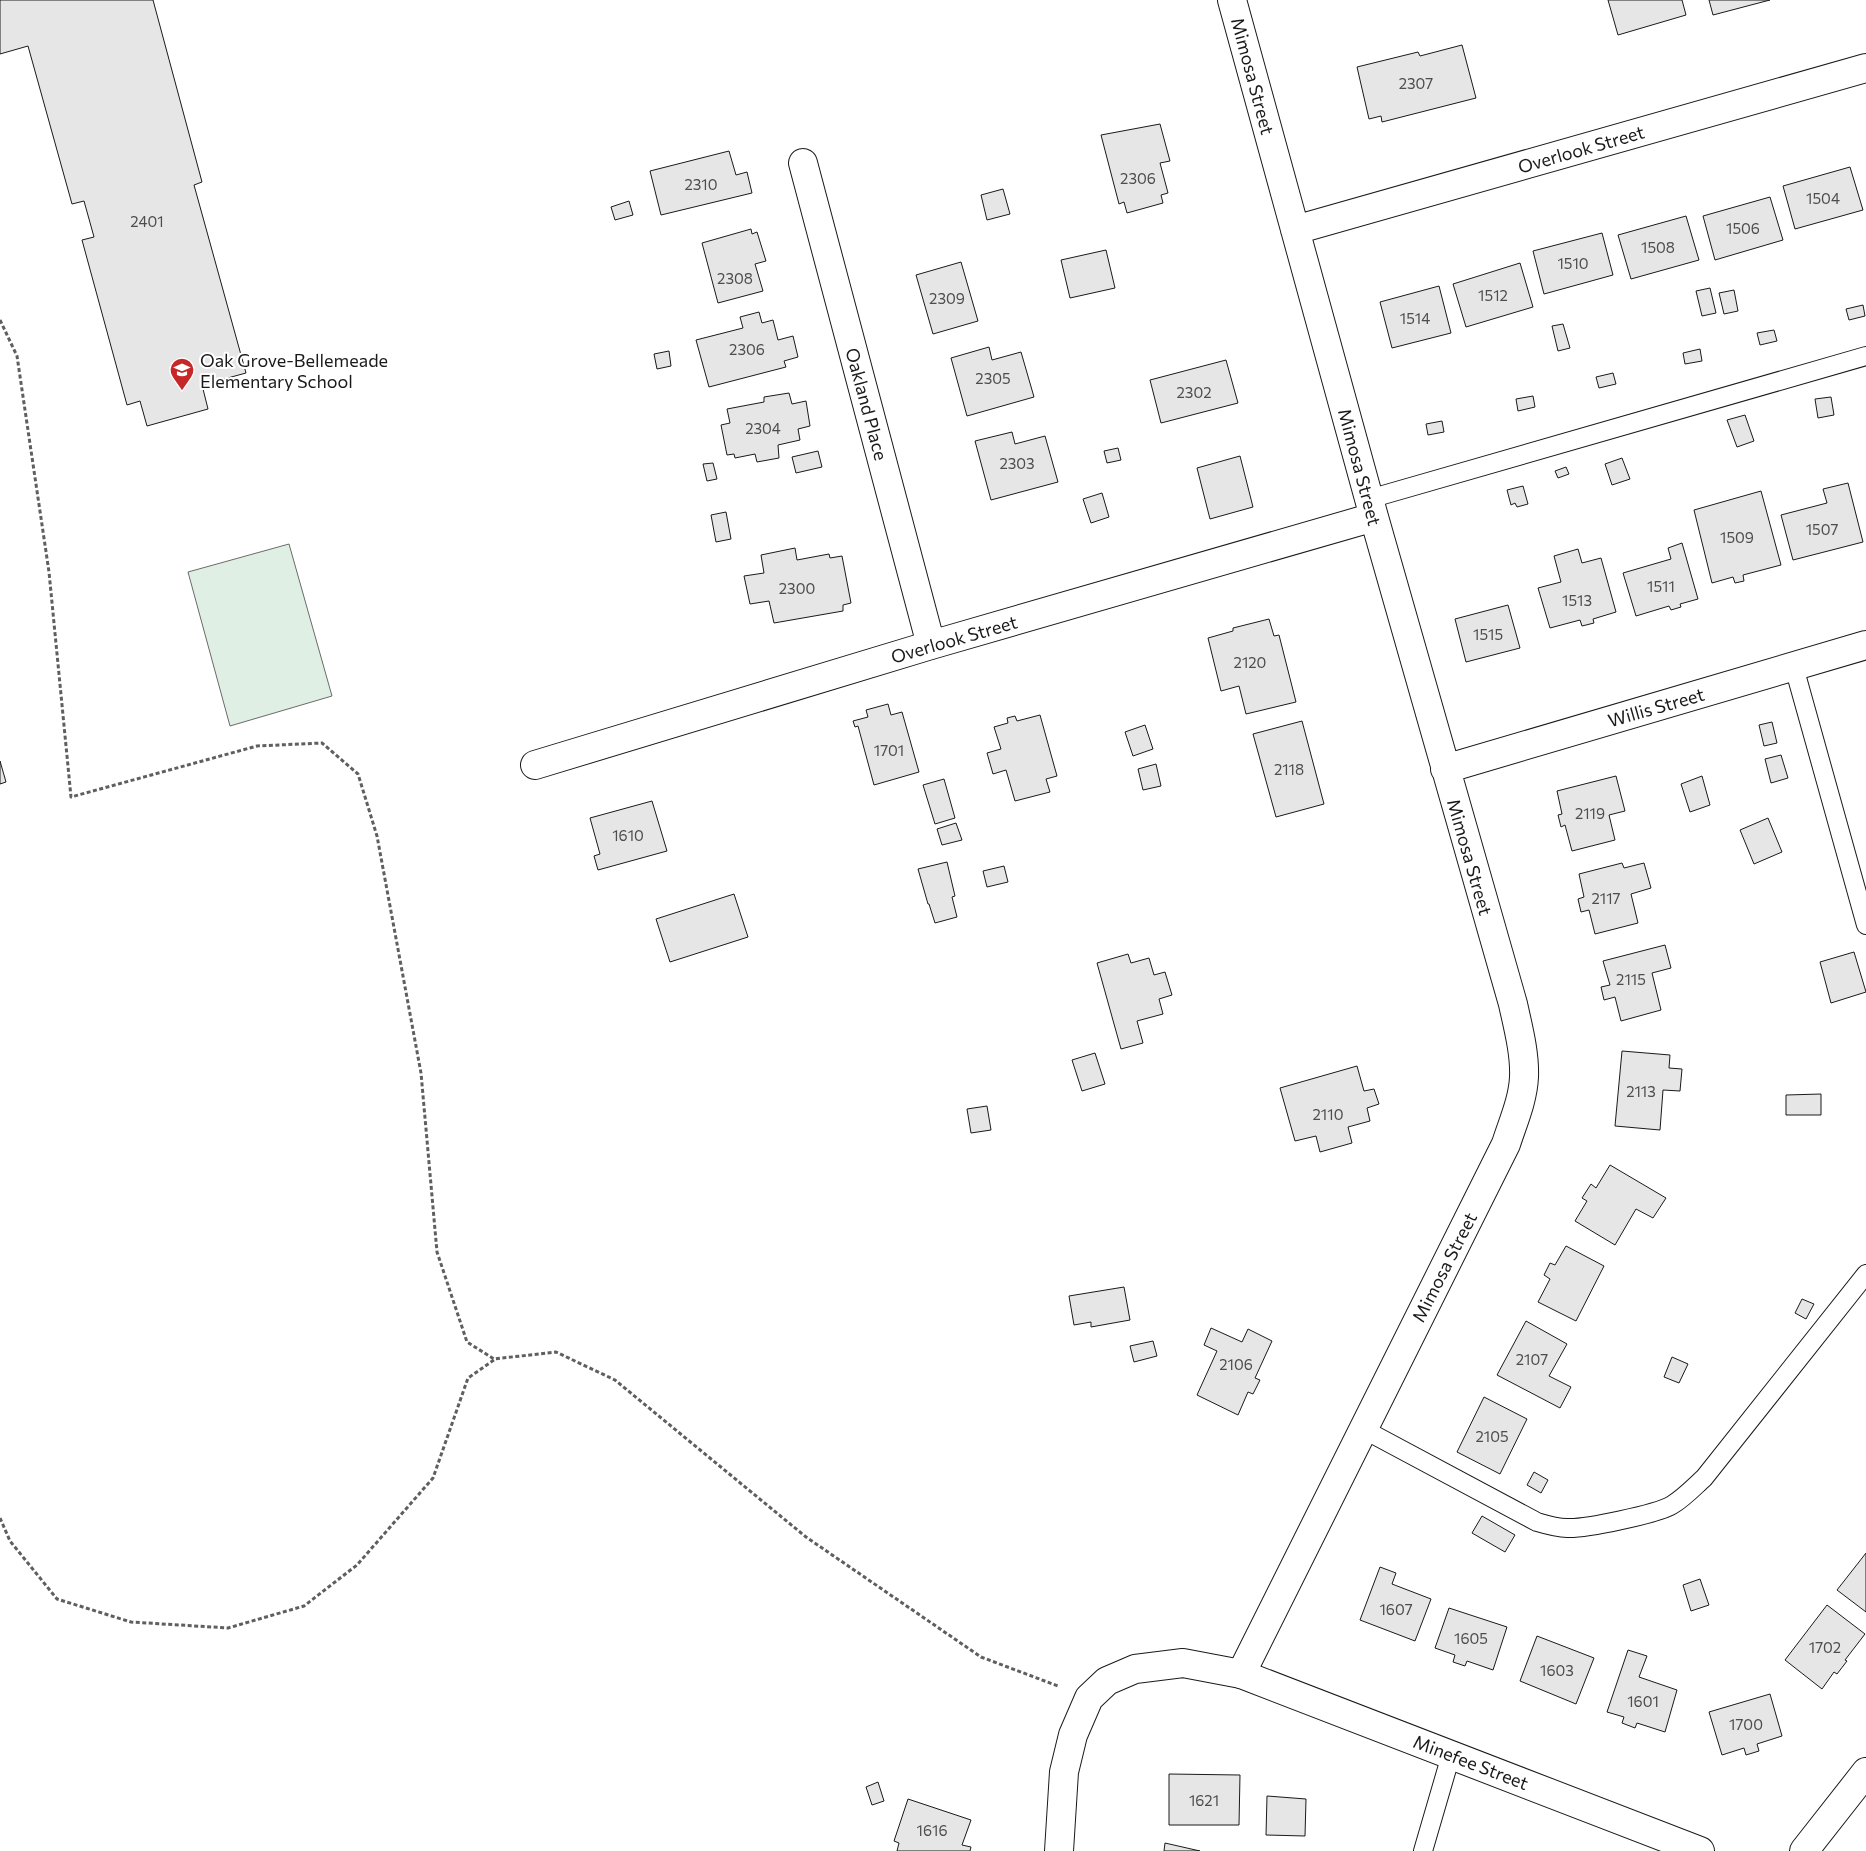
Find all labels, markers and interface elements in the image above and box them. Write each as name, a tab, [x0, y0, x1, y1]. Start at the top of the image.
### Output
street label: Mimosa Street	[1227, 15, 1279, 137]
house number: 2307	[1399, 74, 1433, 92]
street label: Overlook Street	[1515, 120, 1647, 178]
house number: 2306	[1120, 169, 1156, 187]
house number: 2310	[684, 175, 718, 193]
house number: 1504	[1806, 189, 1840, 207]
house number: 2401	[130, 212, 164, 230]
house number: 1506	[1726, 219, 1760, 237]
house number: 1508	[1641, 238, 1675, 256]
house number: 1510	[1557, 254, 1589, 272]
house number: 2308	[717, 269, 753, 287]
house number: 1512	[1478, 286, 1508, 304]
house number: 2309	[929, 289, 965, 307]
house number: 1514	[1400, 309, 1430, 327]
house number: 2306	[729, 340, 765, 358]
street label: Oakland Place	[841, 345, 893, 463]
place label: Oak Grove-Bellemeade Elementary School	[200, 349, 388, 392]
school or university icon: Oak Grove-Bellemeade Elementary School	[169, 357, 195, 391]
house number: 2305	[975, 369, 1011, 387]
house number: 2302	[1177, 383, 1211, 401]
street label: Mimosa Street	[1334, 406, 1386, 528]
house number: 2304	[745, 419, 781, 437]
house number: 2303	[999, 454, 1035, 472]
house number: 1507	[1806, 520, 1838, 538]
house number: 1509	[1720, 528, 1754, 546]
house number: 1511	[1647, 577, 1675, 595]
house number: 2300	[779, 579, 815, 597]
house number: 1513	[1562, 591, 1592, 609]
street label: Overlook Street	[888, 610, 1020, 668]
house number: 1515	[1473, 625, 1503, 643]
house number: 2120	[1234, 653, 1266, 671]
street label: Willis Street	[1605, 683, 1707, 731]
house number: 1701	[874, 741, 904, 759]
house number: 2118	[1274, 760, 1304, 778]
street label: Mimosa Street	[1443, 796, 1497, 918]
house number: 2119	[1575, 804, 1605, 822]
house number: 1610	[612, 826, 644, 844]
house number: 2117	[1591, 889, 1621, 907]
house number: 2115	[1616, 970, 1646, 988]
house number: 2113	[1626, 1082, 1656, 1100]
house number: 2110	[1313, 1105, 1343, 1123]
street label: Mimosa Street	[1407, 1209, 1481, 1325]
house number: 2107	[1516, 1350, 1548, 1368]
house number: 2106	[1219, 1355, 1253, 1373]
house number: 2105	[1475, 1427, 1509, 1445]
house number: 1607	[1379, 1600, 1413, 1618]
house number: 1605	[1454, 1629, 1488, 1647]
house number: 1702	[1809, 1638, 1841, 1656]
house number: 1603	[1540, 1661, 1574, 1679]
house number: 1601	[1627, 1692, 1659, 1710]
house number: 1700	[1729, 1715, 1763, 1733]
street label: Minefee Street	[1410, 1730, 1532, 1794]
house number: 1621	[1189, 1791, 1219, 1809]
house number: 1616	[916, 1821, 948, 1839]

